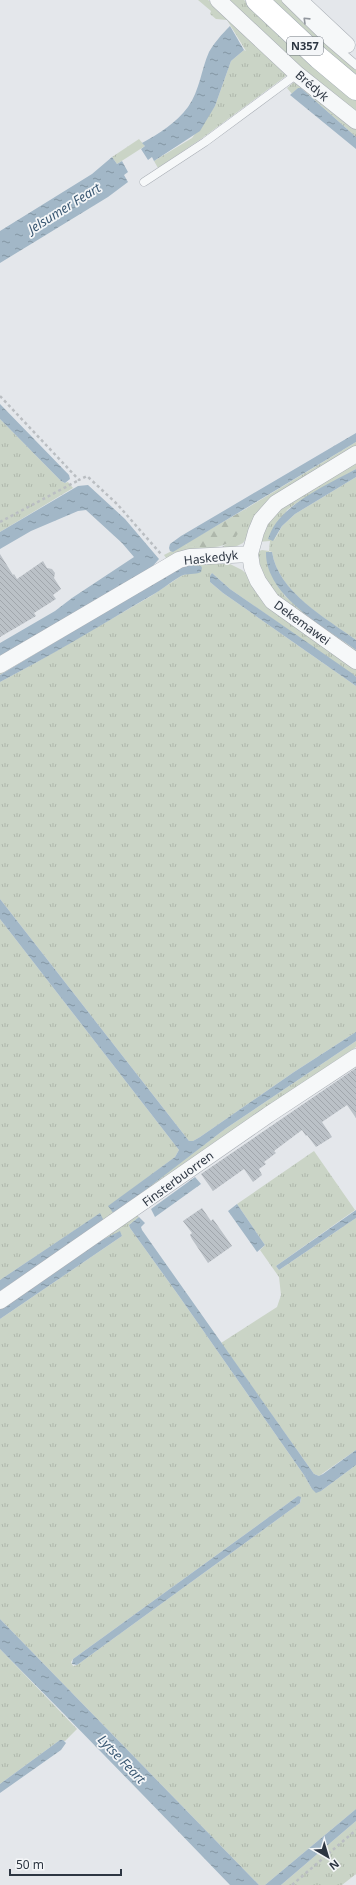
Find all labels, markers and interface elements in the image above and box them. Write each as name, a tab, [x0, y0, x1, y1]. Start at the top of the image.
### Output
one-way arrow	[303, 17, 311, 25]
road number: N357	[287, 37, 323, 55]
street label: Brédyk	[292, 66, 333, 105]
water label: Jelsumer Feart	[22, 178, 104, 239]
street label: Haskedyk	[183, 546, 239, 569]
street label: Dekemawei	[271, 596, 334, 649]
street label: Finsterbuorren	[139, 1147, 217, 1210]
water label: Lytse Feart	[94, 1731, 150, 1788]
north arrow	[308, 1837, 348, 1877]
scale bar	[10, 1851, 121, 1877]
text: 50 m	[16, 1856, 44, 1873]
text: N	[326, 1857, 343, 1874]

